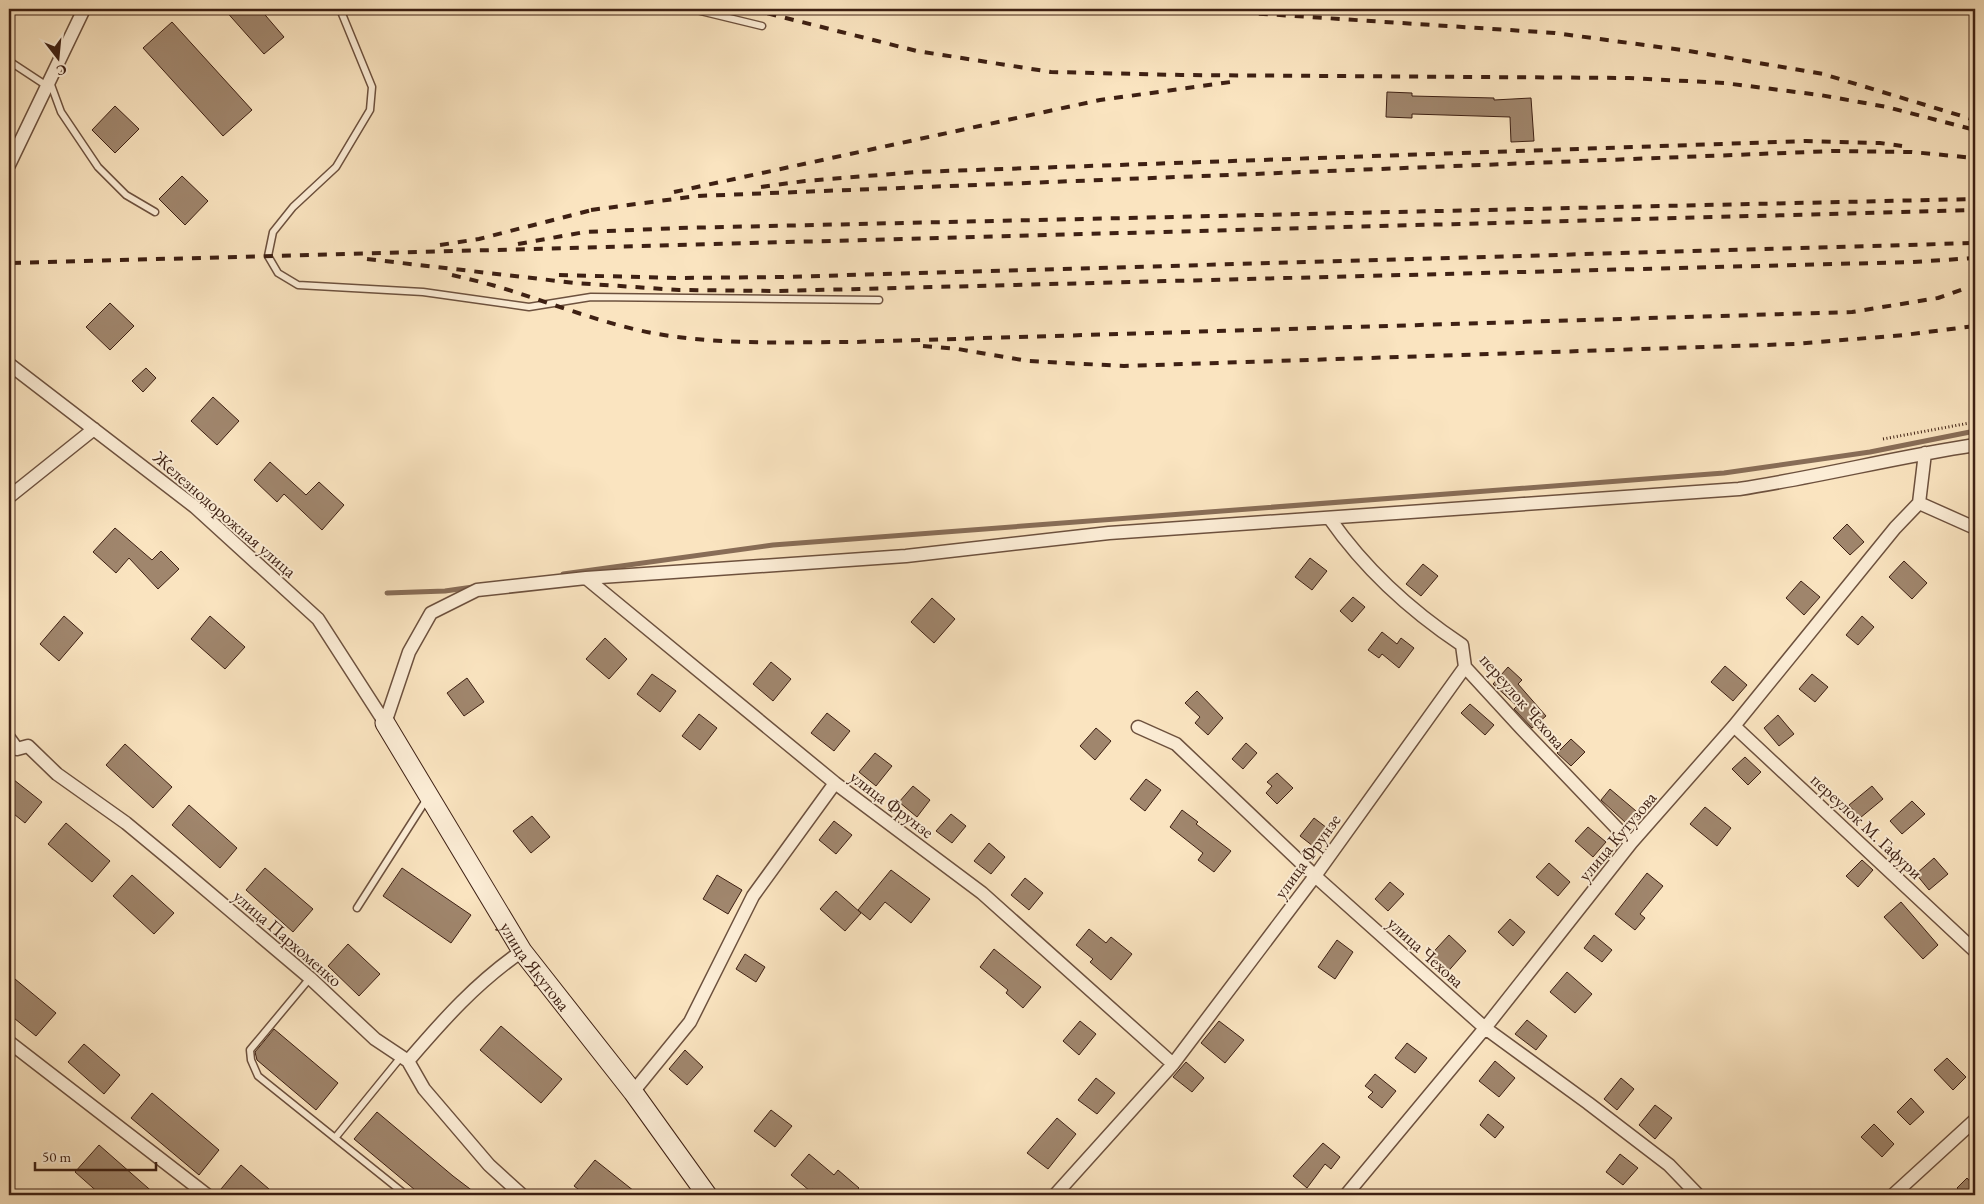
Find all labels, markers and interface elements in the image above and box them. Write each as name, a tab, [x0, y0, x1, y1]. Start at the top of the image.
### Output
north arrow	[32, 32, 82, 82]
text: С	[54, 60, 69, 81]
street label: Железнодорожная улица	[148, 445, 302, 583]
street label: переулок Чехова	[1475, 648, 1571, 754]
street label: улица Фрунзе	[845, 765, 939, 843]
street label: переулок М. Гафури	[1806, 768, 1928, 884]
street label: улица Кутузова	[1573, 786, 1662, 886]
street label: улица Фрунзе	[1268, 809, 1346, 903]
street label: улица Пархоменко	[229, 884, 347, 992]
street label: улица Чехова	[1383, 911, 1470, 993]
street label: улица Якутова	[495, 917, 577, 1016]
scale bar	[35, 1139, 156, 1171]
text: 50 m	[42, 1147, 71, 1166]

